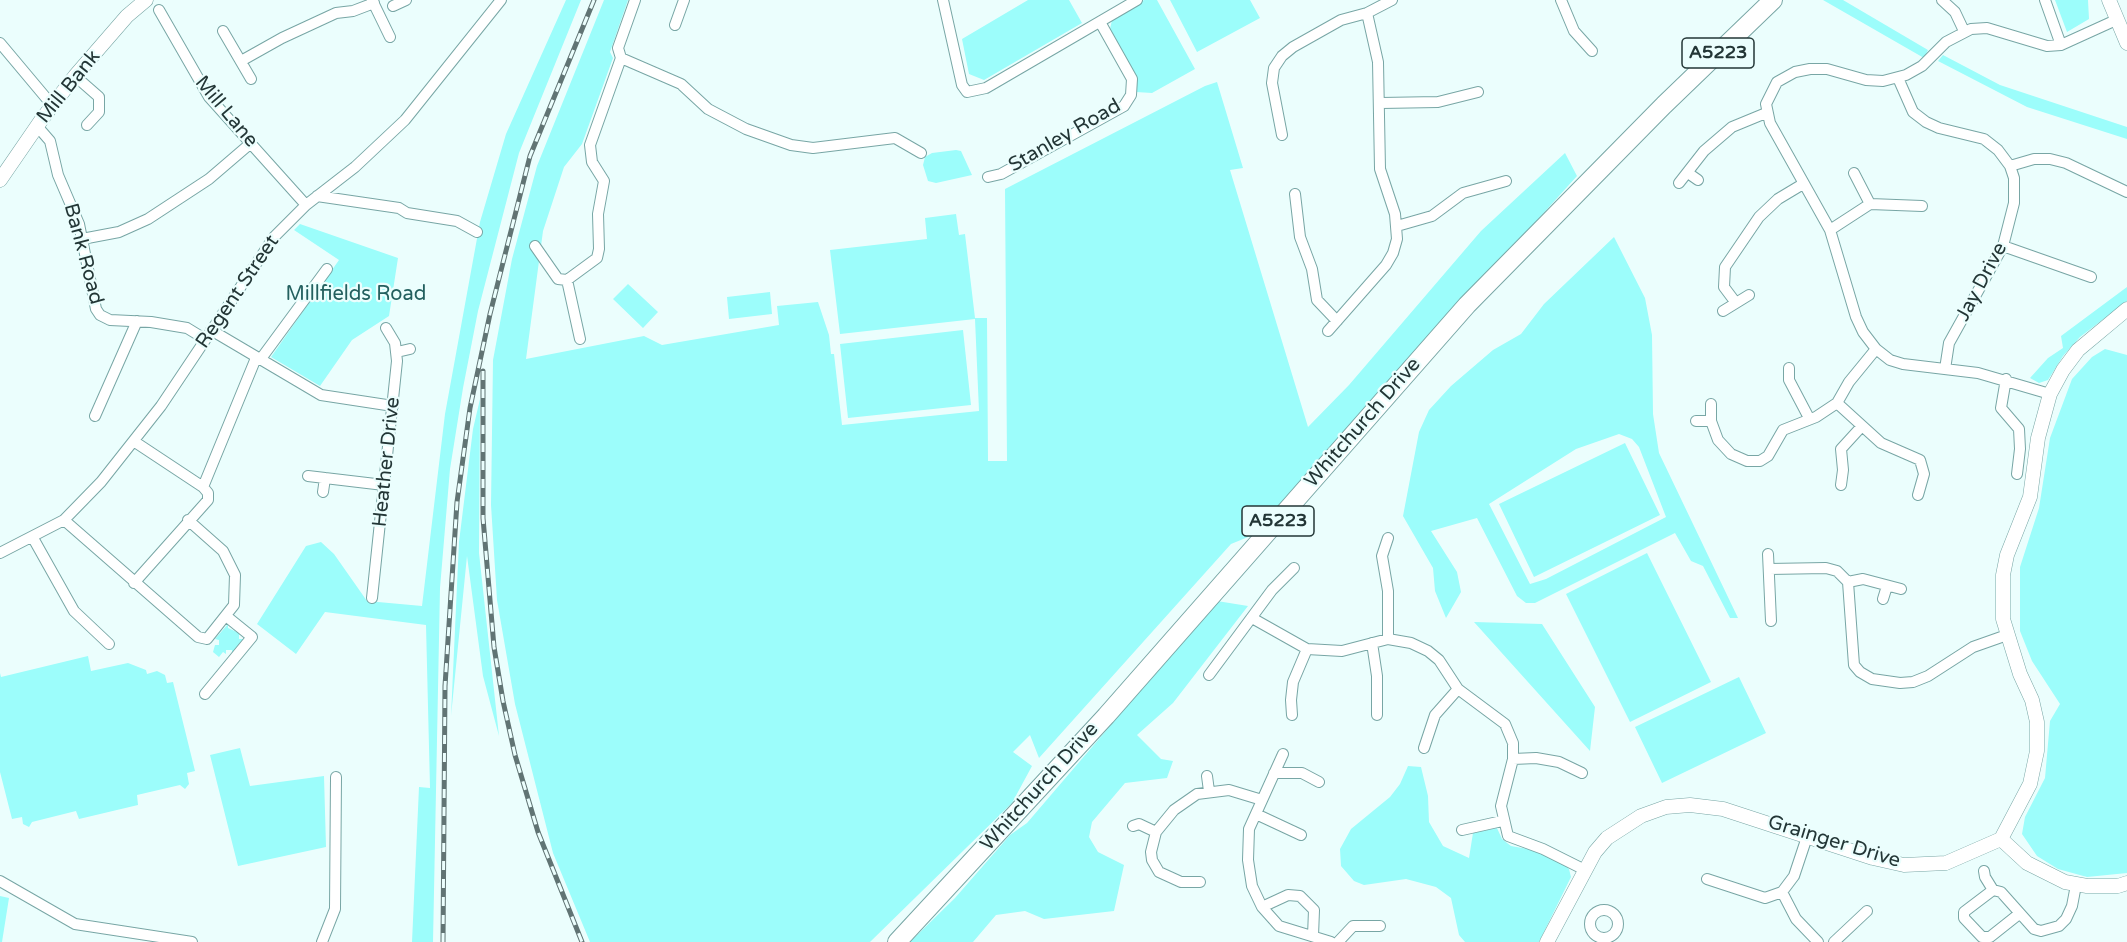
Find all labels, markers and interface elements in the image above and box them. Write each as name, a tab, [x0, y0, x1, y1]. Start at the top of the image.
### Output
road number: A5223	[1682, 38, 1754, 68]
street label: Mill Bank	[32, 45, 106, 129]
street label: Mill Lane	[189, 72, 263, 152]
street label: Stanley Road	[1005, 94, 1125, 178]
street label: Bank Road	[58, 201, 108, 307]
street label: Regent Street	[191, 231, 285, 353]
street label: Jay Drive	[1951, 239, 2013, 325]
park label: Millfields Road	[286, 283, 426, 307]
street label: Whitchurch Drive	[1300, 353, 1426, 493]
street label: Heather Drive	[368, 396, 406, 528]
road number: A5223	[1242, 506, 1314, 536]
street label: Whitchurch Drive	[976, 718, 1104, 856]
street label: Grainger Drive	[1765, 810, 1903, 874]

